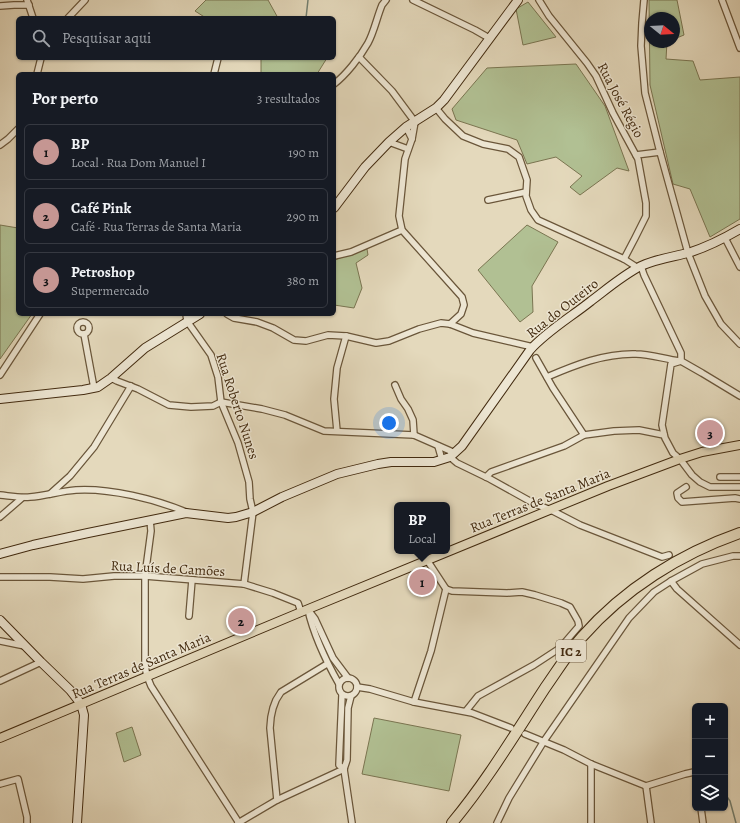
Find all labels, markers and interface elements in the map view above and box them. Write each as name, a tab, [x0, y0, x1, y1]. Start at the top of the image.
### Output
north arrow	[644, 12, 680, 48]
search box	[16, 16, 336, 60]
icon: search	[30, 27, 52, 49]
text: Pesquisar aqui	[62, 28, 151, 48]
street label: Rua José Régio	[593, 59, 648, 141]
text: Por perto	[32, 87, 98, 110]
text: 3 resultados	[257, 90, 320, 107]
text: BP	[71, 134, 89, 154]
text: 1	[44, 144, 48, 161]
text: 190 m	[288, 144, 319, 161]
text: Local · Rua Dom Manuel I	[71, 154, 206, 171]
text: Café Pink	[71, 198, 131, 218]
text: 2	[43, 208, 49, 225]
text: 290 m	[287, 208, 319, 225]
text: Café · Rua Terras de Santa Maria	[71, 218, 242, 235]
text: Petroshop	[71, 262, 135, 282]
text: 3	[43, 272, 49, 289]
text: 380 m	[287, 272, 319, 289]
street label: Rua do Outeiro	[522, 274, 602, 343]
text: Supermercado	[71, 282, 149, 299]
street label: Rua Roberto Nunes	[211, 351, 264, 462]
your location	[379, 413, 399, 433]
pin: 3	[697, 418, 723, 448]
street label: Rua Terras de Santa Maria	[467, 463, 613, 537]
popup	[394, 502, 450, 554]
text: BP	[408, 510, 426, 530]
text: Local	[408, 530, 436, 547]
street label: Rua Luís de Camões	[110, 556, 226, 581]
pin: 1	[409, 567, 435, 597]
pin: 2	[228, 606, 254, 636]
street label: Rua Terras de Santa Maria	[69, 627, 214, 703]
road number: IC 2	[556, 640, 586, 662]
map controls	[692, 703, 728, 811]
button: +	[692, 703, 728, 739]
button: −	[692, 739, 728, 775]
button: layers	[692, 775, 728, 811]

